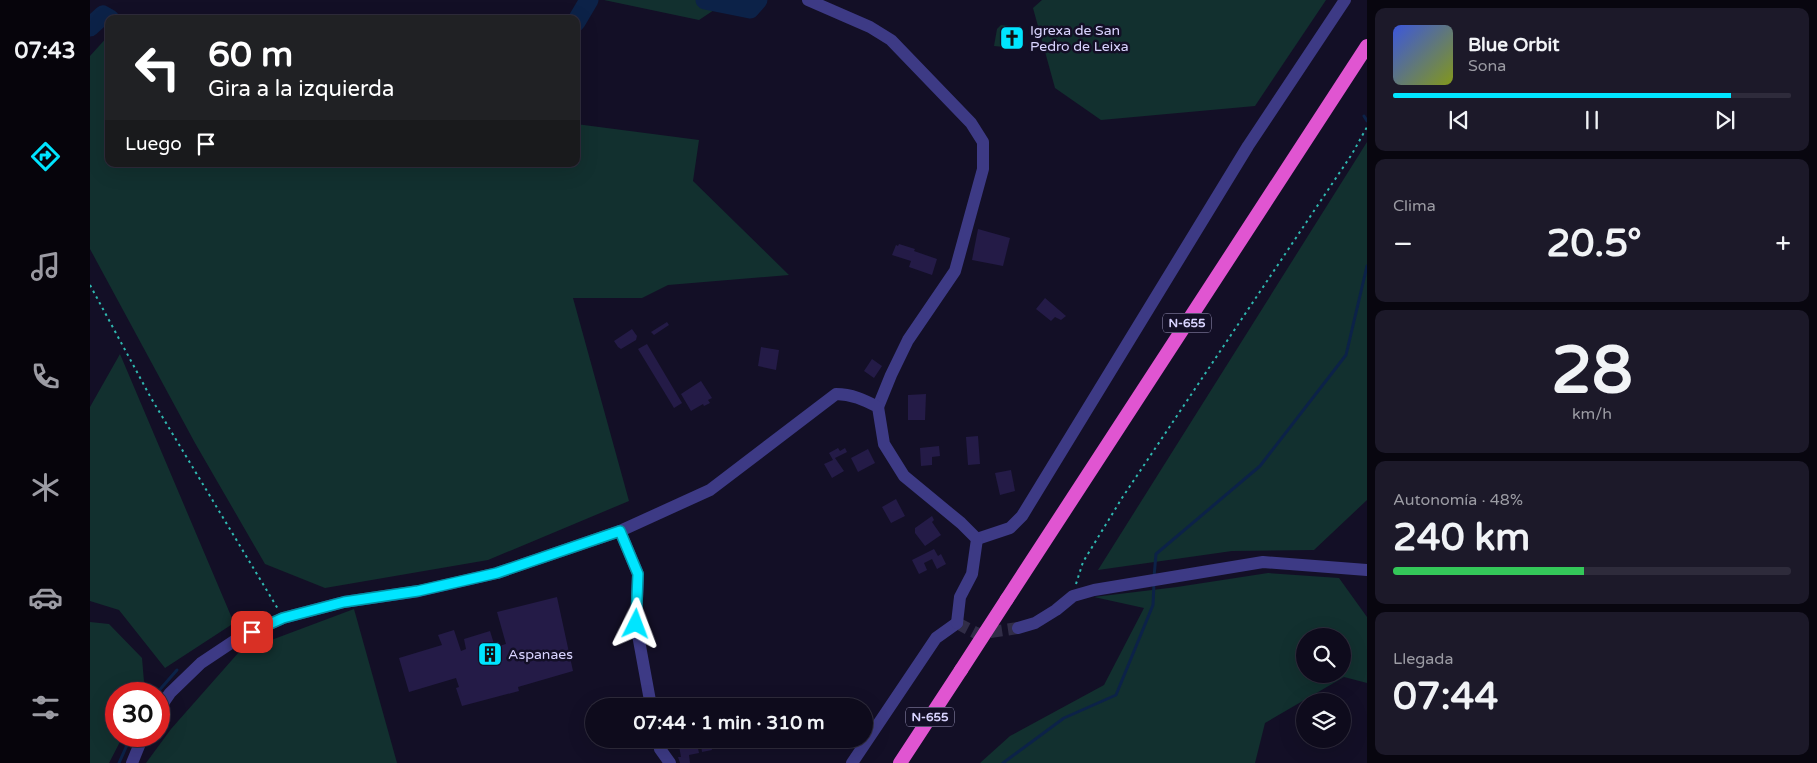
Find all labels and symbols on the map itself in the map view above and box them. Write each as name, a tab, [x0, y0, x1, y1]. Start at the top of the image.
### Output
place label: Igrexa de San Pedro de Leixa	[1030, 22, 1129, 55]
church icon: Igrexa de San Pedro de Leixa	[999, 25, 1025, 51]
road number: N-655	[1163, 314, 1211, 332]
position arrow	[609, 597, 661, 649]
pin	[231, 611, 273, 653]
building icon: Aspanaes	[477, 641, 503, 667]
place label: Aspanaes	[508, 646, 573, 663]
speed limit sign: 30	[105, 682, 170, 747]
road number: N-655	[906, 708, 954, 726]

